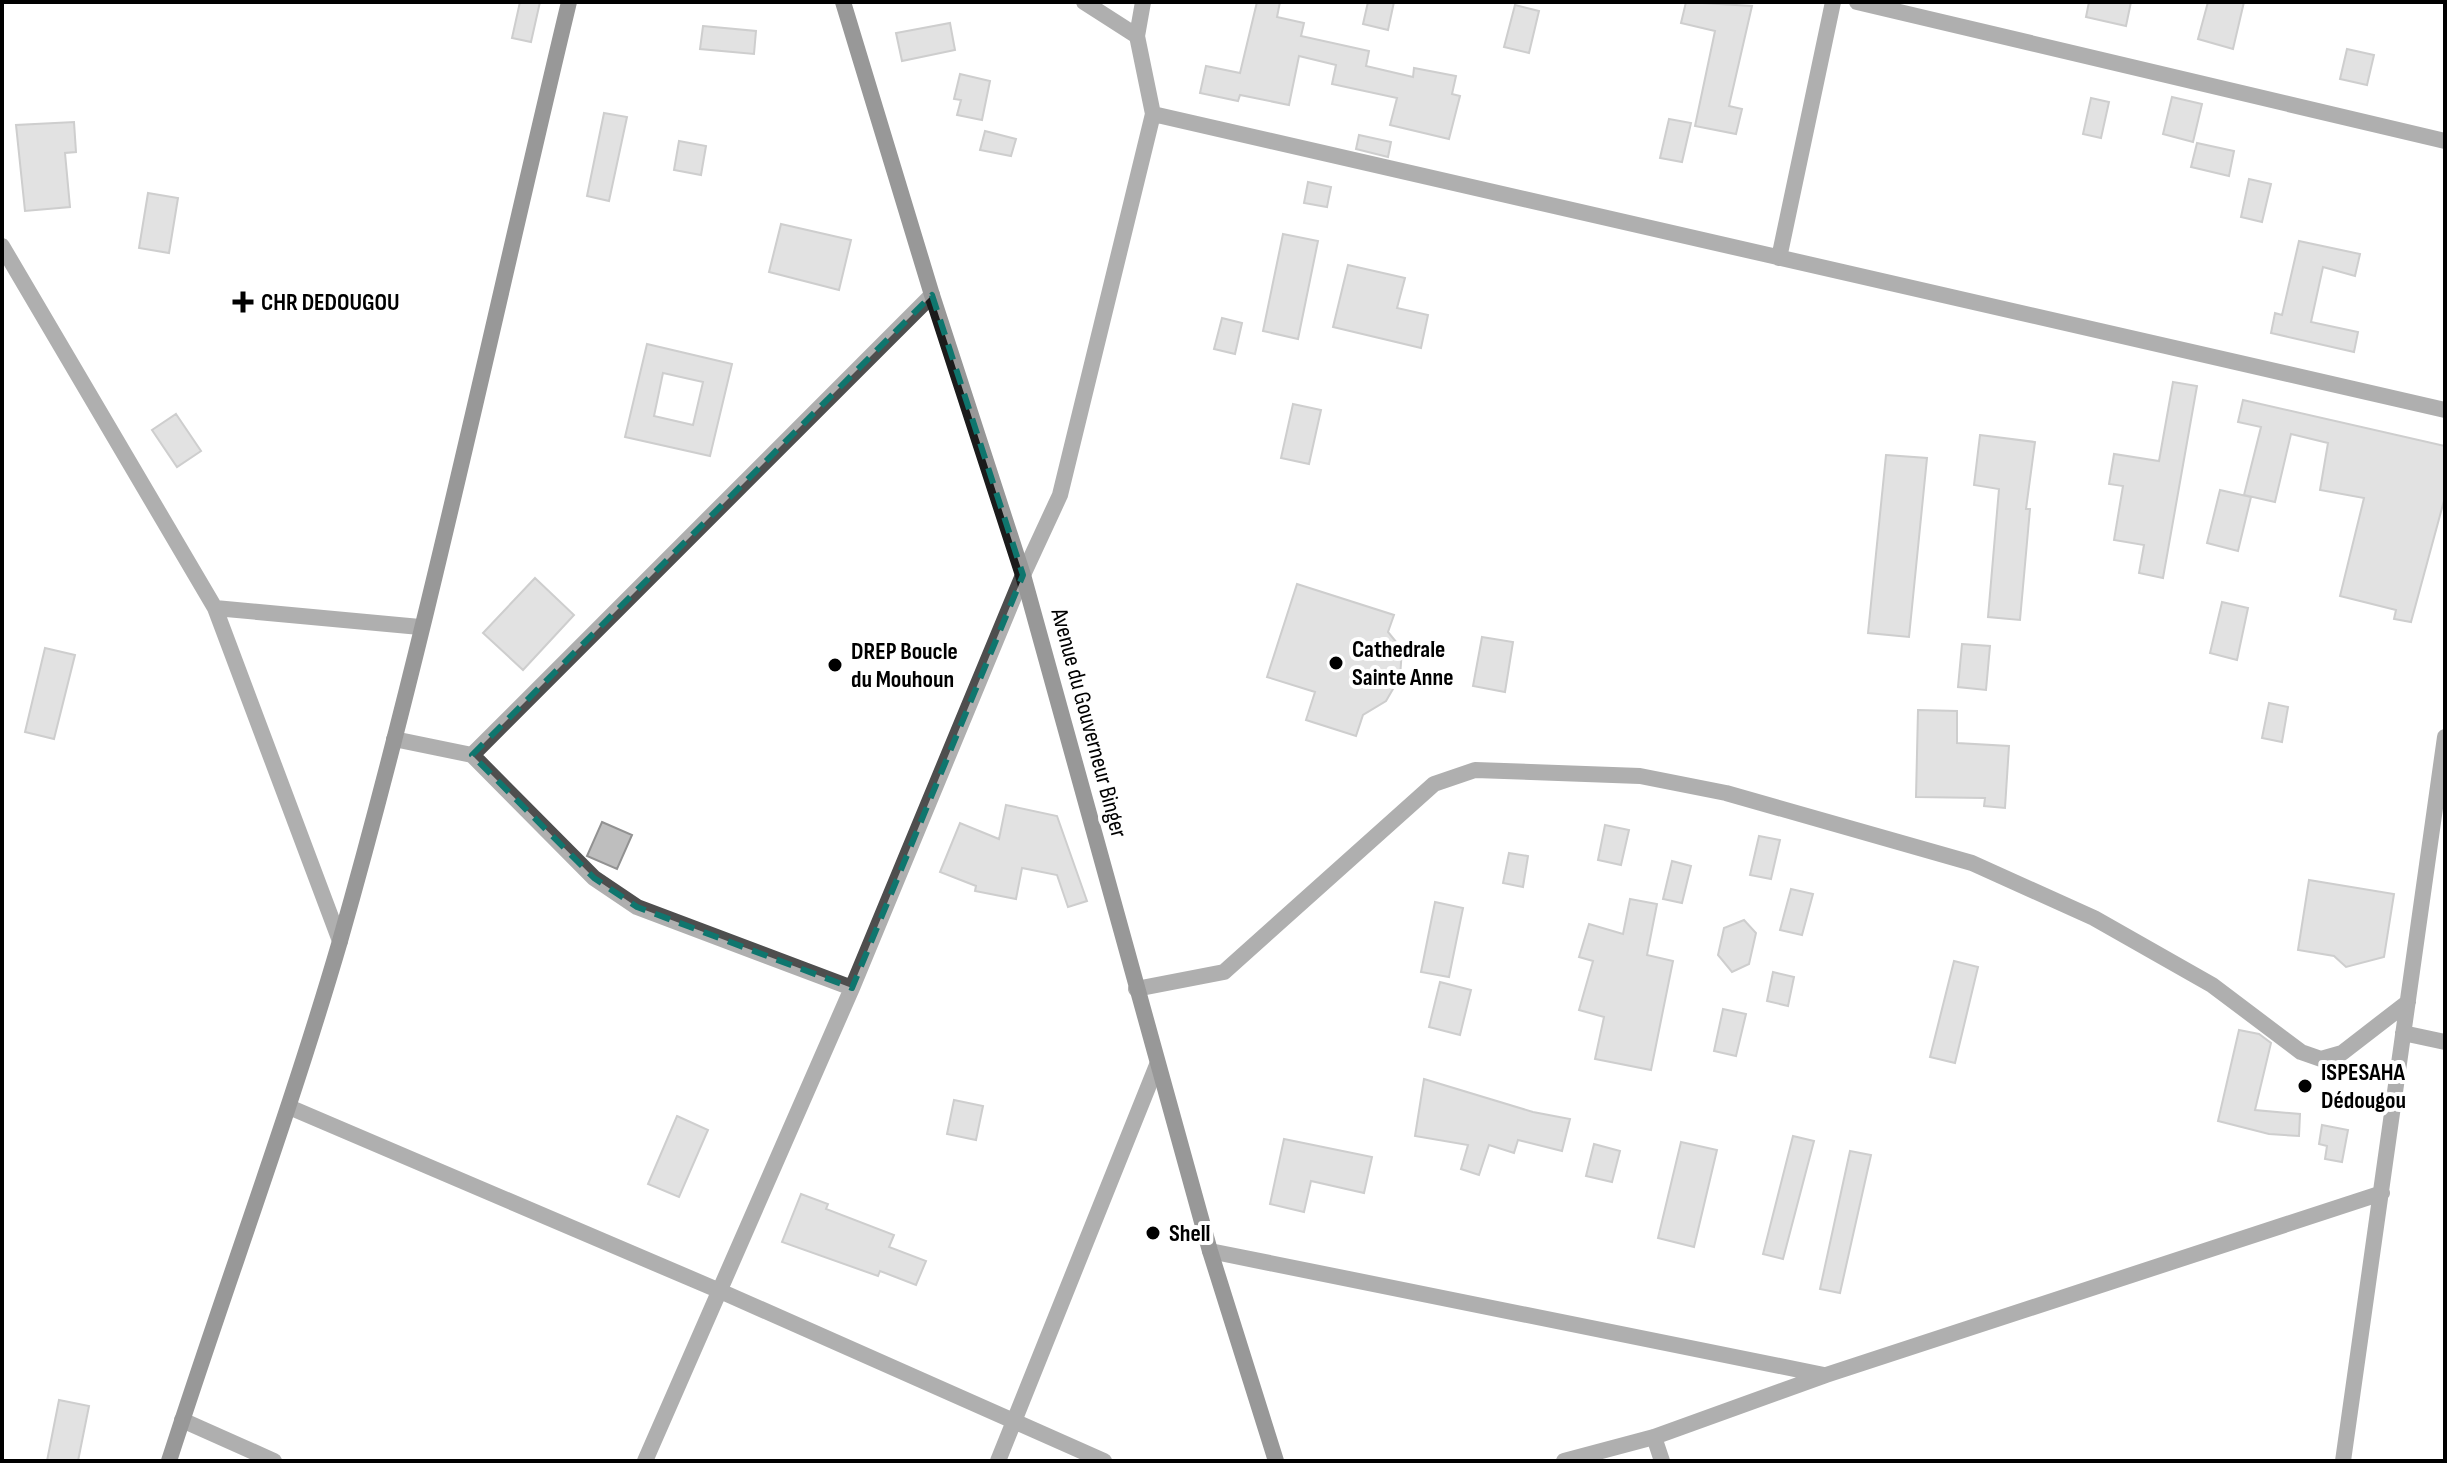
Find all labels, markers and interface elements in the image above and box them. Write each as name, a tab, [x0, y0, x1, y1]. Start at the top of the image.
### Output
place label: CHR DEDOUGOU	[261, 288, 399, 317]
marker: CHR DEDOUGOU	[232, 291, 254, 313]
street label: Avenue du Gouverneur Binger	[1044, 604, 1134, 841]
place label: Cathedrale Sainte Anne	[1352, 635, 1453, 692]
place label: DREP Boucle du Mouhoun	[851, 637, 958, 694]
marker: Cathedrale Sainte Anne	[1327, 654, 1345, 672]
marker: DREP Boucle du Mouhoun	[826, 656, 844, 674]
place label: ISPESAHA Dédougou	[2321, 1058, 2406, 1115]
marker: ISPESAHA Dédougou	[2296, 1077, 2314, 1095]
place label: Shell	[1169, 1219, 1211, 1248]
marker: Shell	[1144, 1224, 1162, 1242]

